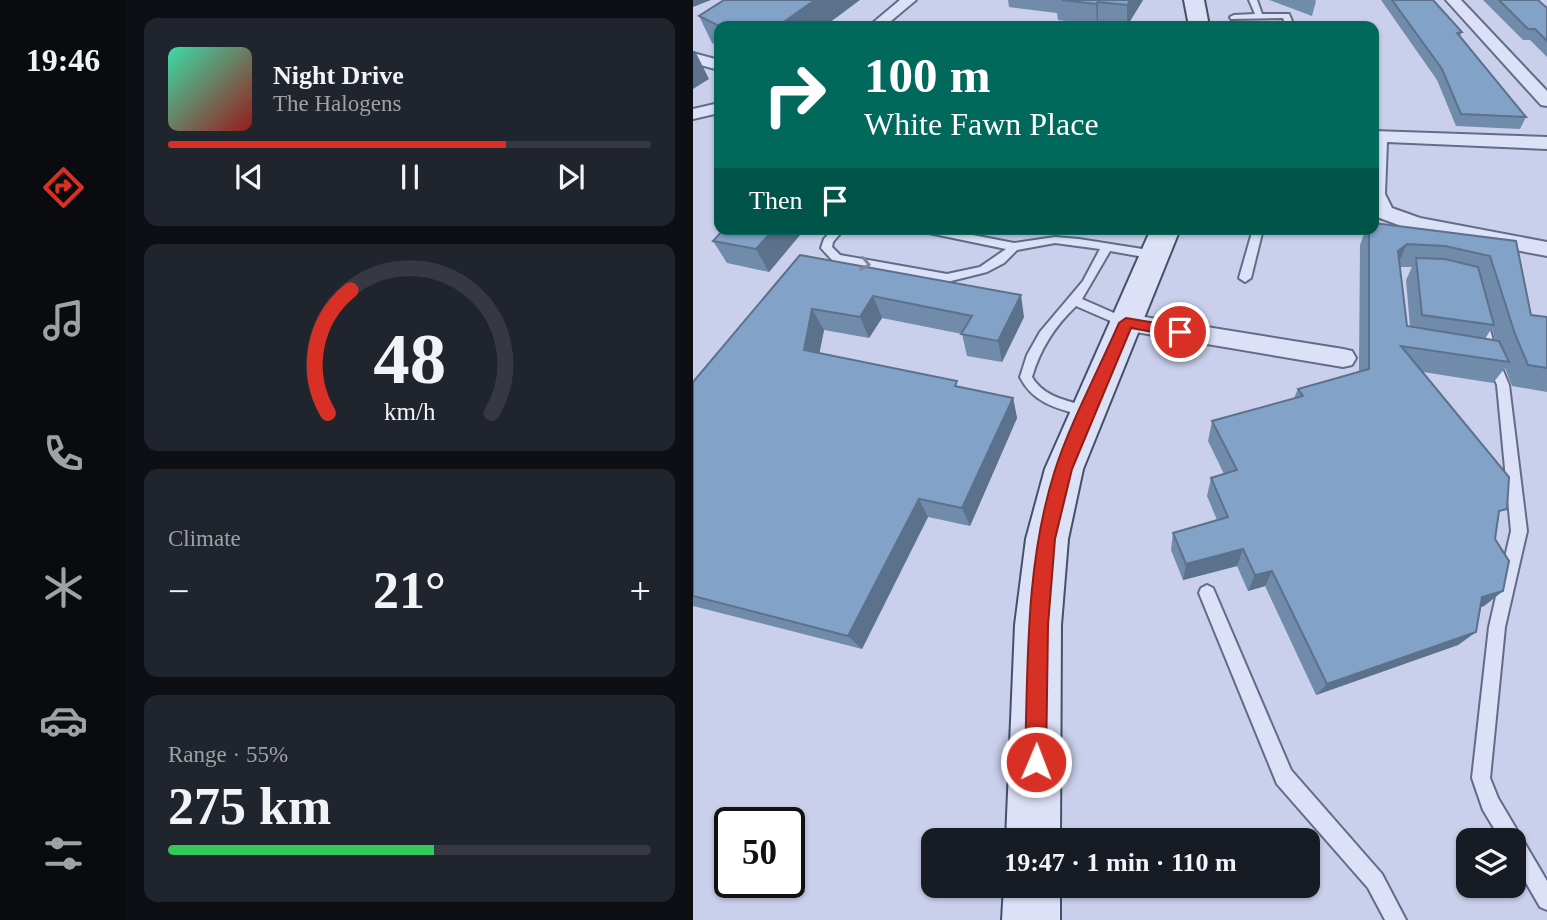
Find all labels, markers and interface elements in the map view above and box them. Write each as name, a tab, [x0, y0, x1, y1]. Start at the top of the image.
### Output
text: 19:46	[26, 42, 100, 78]
text: 100 m	[864, 48, 991, 103]
icon: right	[749, 49, 840, 140]
text: Night Drive	[273, 61, 404, 90]
text: The Halogens	[273, 91, 401, 116]
text: White Fawn Place	[864, 106, 1099, 142]
icon: previous	[230, 158, 268, 196]
icon: pause	[391, 158, 429, 196]
icon: next	[552, 158, 590, 196]
icon: directions	[39, 163, 88, 212]
icon: arrive	[816, 182, 854, 220]
text: Then	[749, 186, 802, 215]
one-way arrow	[859, 256, 871, 271]
icon: music	[39, 296, 88, 345]
pin	[1150, 302, 1210, 362]
icon: arrive	[1161, 313, 1199, 351]
text: 48	[373, 319, 446, 400]
text: km/h	[384, 398, 436, 425]
icon: phone	[39, 429, 88, 478]
text: Climate	[168, 526, 241, 551]
text: 21°	[373, 562, 446, 619]
icon: climate	[39, 563, 88, 612]
text: −	[168, 570, 189, 612]
text: +	[630, 570, 651, 612]
icon: car	[39, 696, 88, 745]
position arrow	[999, 725, 1073, 799]
text: Range · 55%	[168, 742, 288, 767]
text: 275 km	[168, 778, 331, 835]
speed limit sign: 50	[714, 807, 805, 898]
map controls	[1456, 828, 1526, 898]
button: layers	[1456, 828, 1526, 898]
icon: filters	[39, 829, 88, 878]
text: 19:47 · 1 min · 110 m	[1004, 848, 1237, 877]

